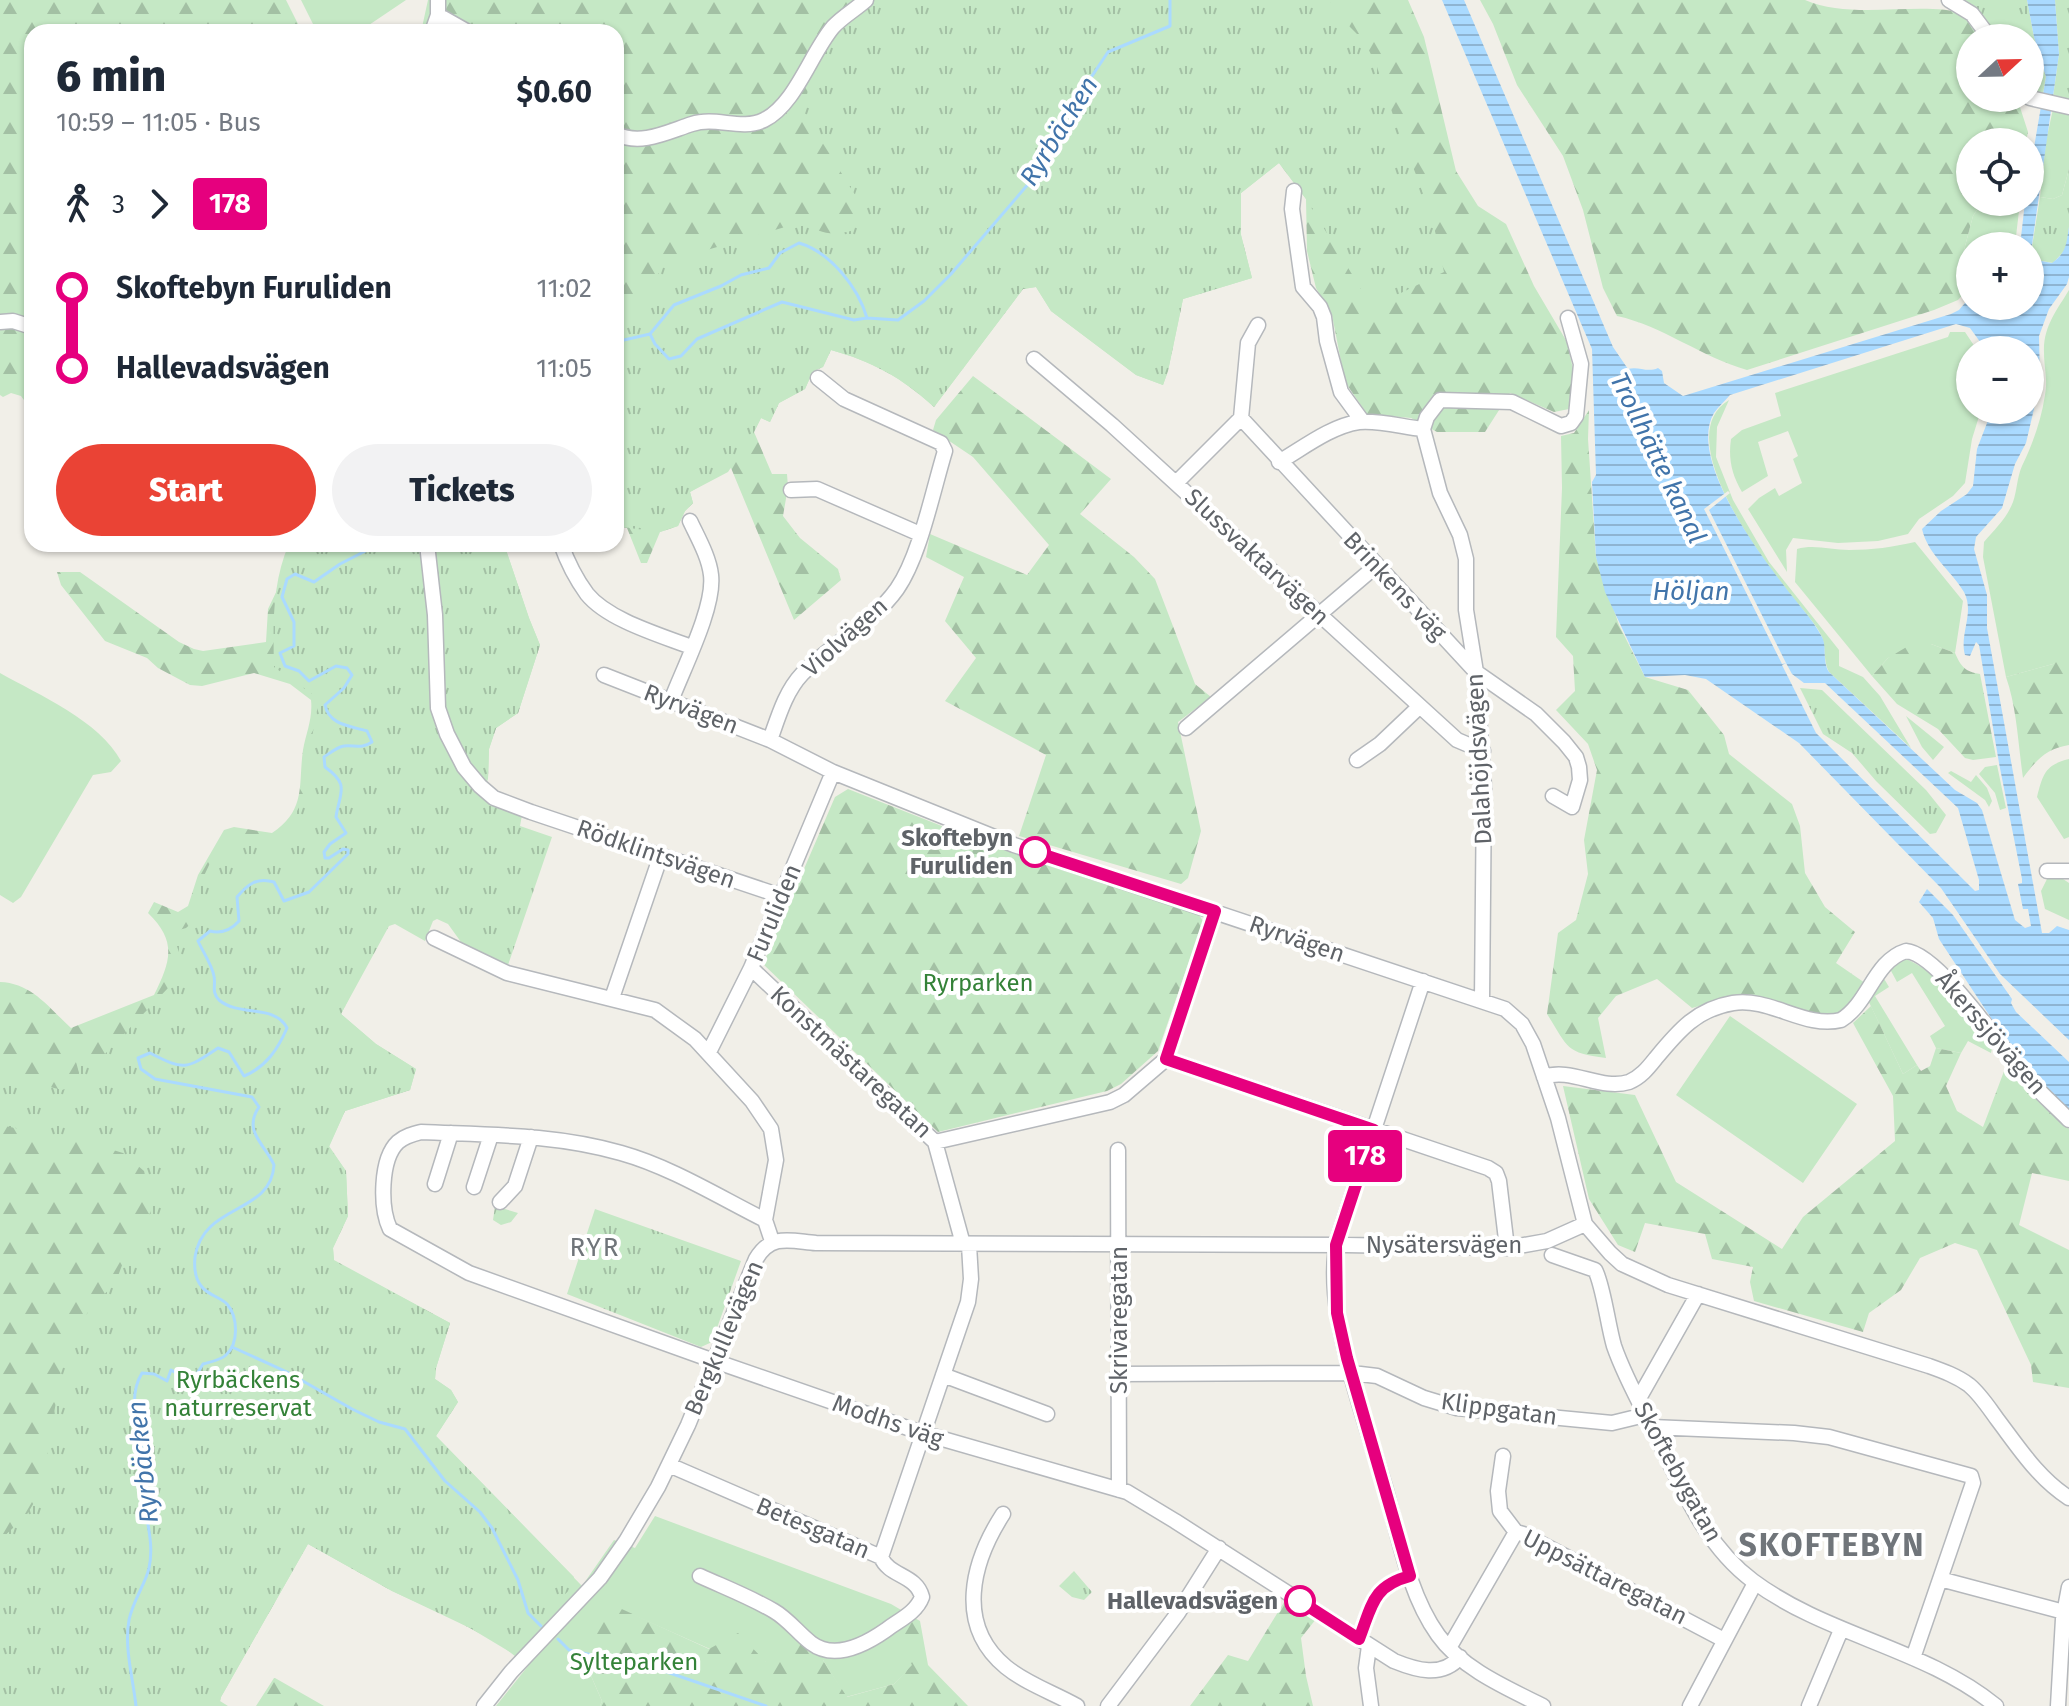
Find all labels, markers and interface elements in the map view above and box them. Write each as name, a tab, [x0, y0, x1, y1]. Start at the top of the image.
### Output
north arrow	[1956, 24, 2044, 112]
map controls	[1956, 24, 2044, 424]
text: 6 min	[56, 50, 166, 103]
water label: Ryrbäcken	[1013, 71, 1105, 191]
text: $0.60	[517, 74, 592, 110]
text: 10:59 – 11:05 · Bus	[56, 107, 261, 138]
button: locate	[1956, 128, 2044, 216]
icon: walk	[56, 182, 100, 226]
icon: forward	[137, 182, 181, 226]
text: 178	[209, 187, 251, 220]
text: 3	[112, 189, 125, 220]
button: +	[1956, 232, 2044, 320]
text: Skoftebyn Furuliden	[116, 270, 392, 306]
text: 11:02	[537, 273, 592, 304]
button: −	[1956, 336, 2044, 424]
text: Hallevadsvägen	[116, 350, 330, 386]
text: 11:05	[536, 353, 592, 384]
water label: Trollhätte kanal	[1603, 368, 1713, 548]
button: Start	[56, 444, 316, 536]
button: Tickets	[332, 444, 592, 536]
street label: Slussvaktarvägen	[1179, 483, 1335, 631]
street label: Brinkens väg	[1338, 526, 1453, 646]
water label: Höljan	[1652, 576, 1730, 607]
street label: Violvägen	[797, 592, 893, 682]
street label: Dalahöjdsvägen	[1461, 673, 1497, 845]
street label: Ryrvägen	[640, 678, 742, 740]
street label: Rödklintsvägen	[573, 814, 739, 894]
place label: Skoftebyn Furuliden	[901, 824, 1013, 880]
marker: Skoftebyn Furuliden	[1020, 837, 1050, 867]
street label: Furuliden	[741, 860, 807, 966]
street label: Ryrvägen	[1246, 910, 1348, 968]
street label: Åkerssjövägen	[1930, 965, 2053, 1100]
park label: Ryrparken	[922, 969, 1034, 997]
street label: Konstmästaregatan	[765, 980, 937, 1144]
line badge: 178	[1319, 1130, 1411, 1182]
text: 178	[1344, 1139, 1386, 1172]
street label: Nysätersvägen	[1366, 1231, 1522, 1259]
district label: RYR	[569, 1232, 621, 1263]
street label: Skrivaregatan	[1105, 1246, 1133, 1394]
street label: Bergkullevägen	[679, 1256, 769, 1420]
park label: Ryrbäckens naturreservat	[164, 1366, 312, 1422]
street label: Klippgatan	[1439, 1387, 1559, 1431]
street label: Modhs väg	[829, 1389, 948, 1453]
street label: Skoftebygatan	[1628, 1397, 1728, 1547]
water label: Ryrbäcken	[121, 1399, 165, 1525]
street label: Betesgatan	[752, 1491, 874, 1565]
street label: Uppsättaregatan	[1518, 1523, 1692, 1631]
district label: SKOFTEBYN	[1739, 1526, 1925, 1564]
marker: Hallevadsvägen	[1285, 1586, 1315, 1616]
place label: Hallevadsvägen	[1107, 1587, 1278, 1615]
park label: Sylteparken	[570, 1648, 698, 1676]

